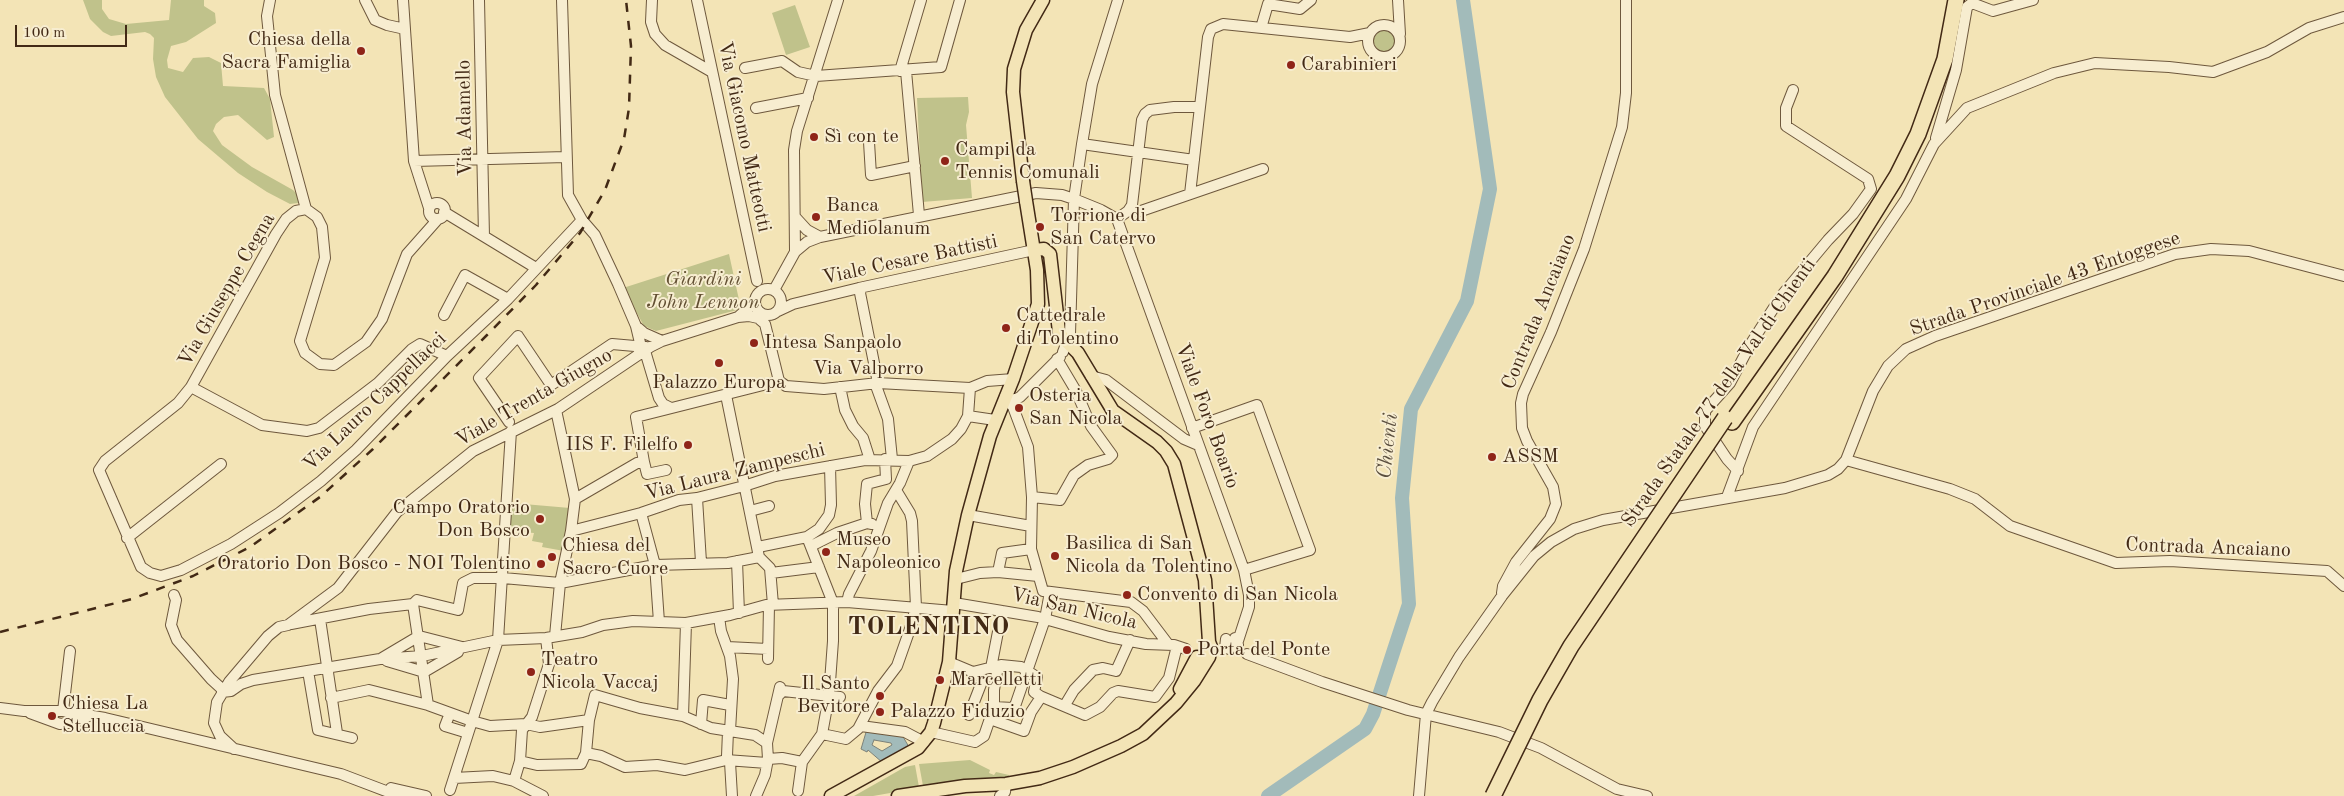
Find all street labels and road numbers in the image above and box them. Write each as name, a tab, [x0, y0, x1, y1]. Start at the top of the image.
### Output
street label: Via Giacomo Matteotti	[712, 39, 776, 235]
street label: Via Adamello	[452, 59, 478, 177]
street label: Via Giuseppe Cegna	[173, 209, 281, 371]
street label: Strada Provinciale 43 Entoggese	[1907, 226, 2183, 342]
street label: Viale Cesare Battisti	[820, 230, 1000, 290]
street label: Contrada Ancaiano	[1497, 231, 1581, 393]
street label: Strada Statale 77 della Val di Chienti	[1617, 254, 1821, 532]
street label: Via Lauro Cappellacci	[298, 327, 452, 477]
street label: Viale Foro Boario	[1170, 340, 1244, 492]
street label: Viale Trenta Giugno	[451, 343, 617, 453]
street label: Via Valporro	[812, 357, 924, 381]
street label: Via Laura Zampeschi	[642, 438, 828, 506]
street label: Contrada Ancaiano	[2125, 533, 2291, 563]
street label: Via San Nicola	[1009, 583, 1139, 635]

